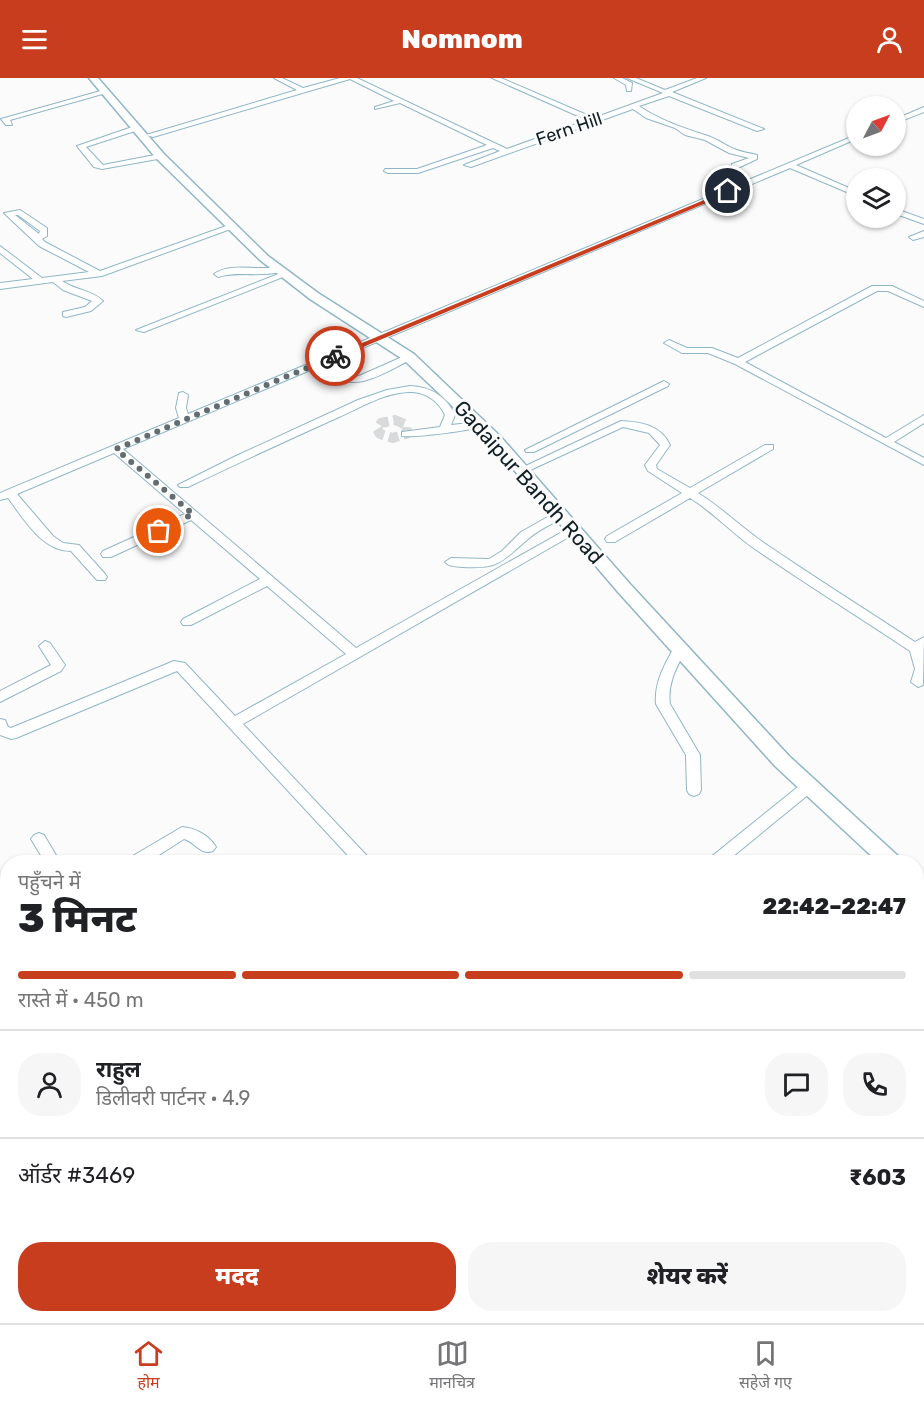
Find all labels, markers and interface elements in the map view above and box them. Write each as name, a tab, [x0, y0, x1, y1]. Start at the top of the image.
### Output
icon: menu	[18, 23, 51, 56]
text: Nomnom	[401, 23, 523, 55]
icon: person	[873, 23, 906, 56]
north arrow	[846, 96, 906, 156]
map controls	[846, 96, 906, 228]
street label: Fern Hill	[533, 107, 605, 151]
pin	[702, 165, 753, 216]
button: layers	[846, 168, 906, 228]
icon: home	[711, 174, 744, 207]
courier	[305, 326, 365, 386]
icon: bike	[319, 340, 352, 373]
street label: Gadaipur Bandh Road	[449, 395, 609, 569]
pin	[133, 505, 184, 556]
icon: bag	[142, 514, 175, 547]
text: पहुँचने में	[18, 870, 81, 894]
text: 22:42–22:47	[762, 893, 906, 920]
text: 3 मिनट	[18, 896, 136, 942]
text: रास्ते में · 450 m	[18, 988, 143, 1012]
button: person	[18, 1053, 81, 1116]
button: chat	[765, 1053, 828, 1116]
button: phone	[843, 1053, 906, 1116]
text: राहुल	[96, 1056, 141, 1083]
text: डिलीवरी पार्टनर · 4.9	[96, 1086, 250, 1110]
text: ऑर्डर #3469	[18, 1162, 135, 1189]
text: ₹603	[849, 1164, 906, 1191]
button: मदद	[18, 1242, 456, 1311]
button: शेयर करें	[468, 1242, 906, 1311]
tab: होम	[132, 1337, 165, 1395]
tab: मानचित्र	[429, 1337, 475, 1395]
tab: सहेजे गए	[739, 1337, 792, 1395]

